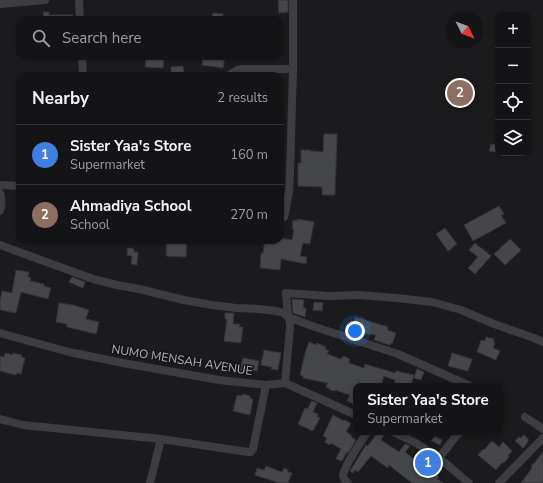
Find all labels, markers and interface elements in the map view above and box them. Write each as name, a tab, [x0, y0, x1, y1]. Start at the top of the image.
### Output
north arrow	[447, 12, 483, 48]
map controls	[495, 12, 531, 156]
button: +	[495, 12, 531, 48]
search box	[16, 16, 284, 60]
icon: search	[30, 27, 52, 49]
text: Search here	[62, 28, 142, 48]
button: −	[495, 48, 531, 84]
pin: 2	[447, 78, 473, 108]
button: locate	[495, 84, 531, 120]
text: Nearby	[32, 87, 89, 110]
text: 2 results	[217, 89, 268, 107]
button: layers	[495, 120, 531, 156]
text: Sister Yaa's Store	[70, 136, 191, 156]
text: 1	[41, 146, 49, 164]
text: 160 m	[230, 146, 268, 164]
text: Supermarket	[70, 156, 145, 174]
text: Ahmadiya School	[70, 196, 192, 216]
text: 2	[41, 206, 49, 224]
text: 270 m	[230, 206, 268, 224]
text: School	[70, 216, 110, 234]
your location	[345, 321, 365, 341]
street label: NUMO MENSAH AVENUE	[110, 341, 254, 379]
popup	[353, 383, 503, 435]
text: Sister Yaa's Store	[367, 390, 489, 410]
text: Supermarket	[367, 410, 442, 428]
pin: 1	[415, 448, 441, 478]

